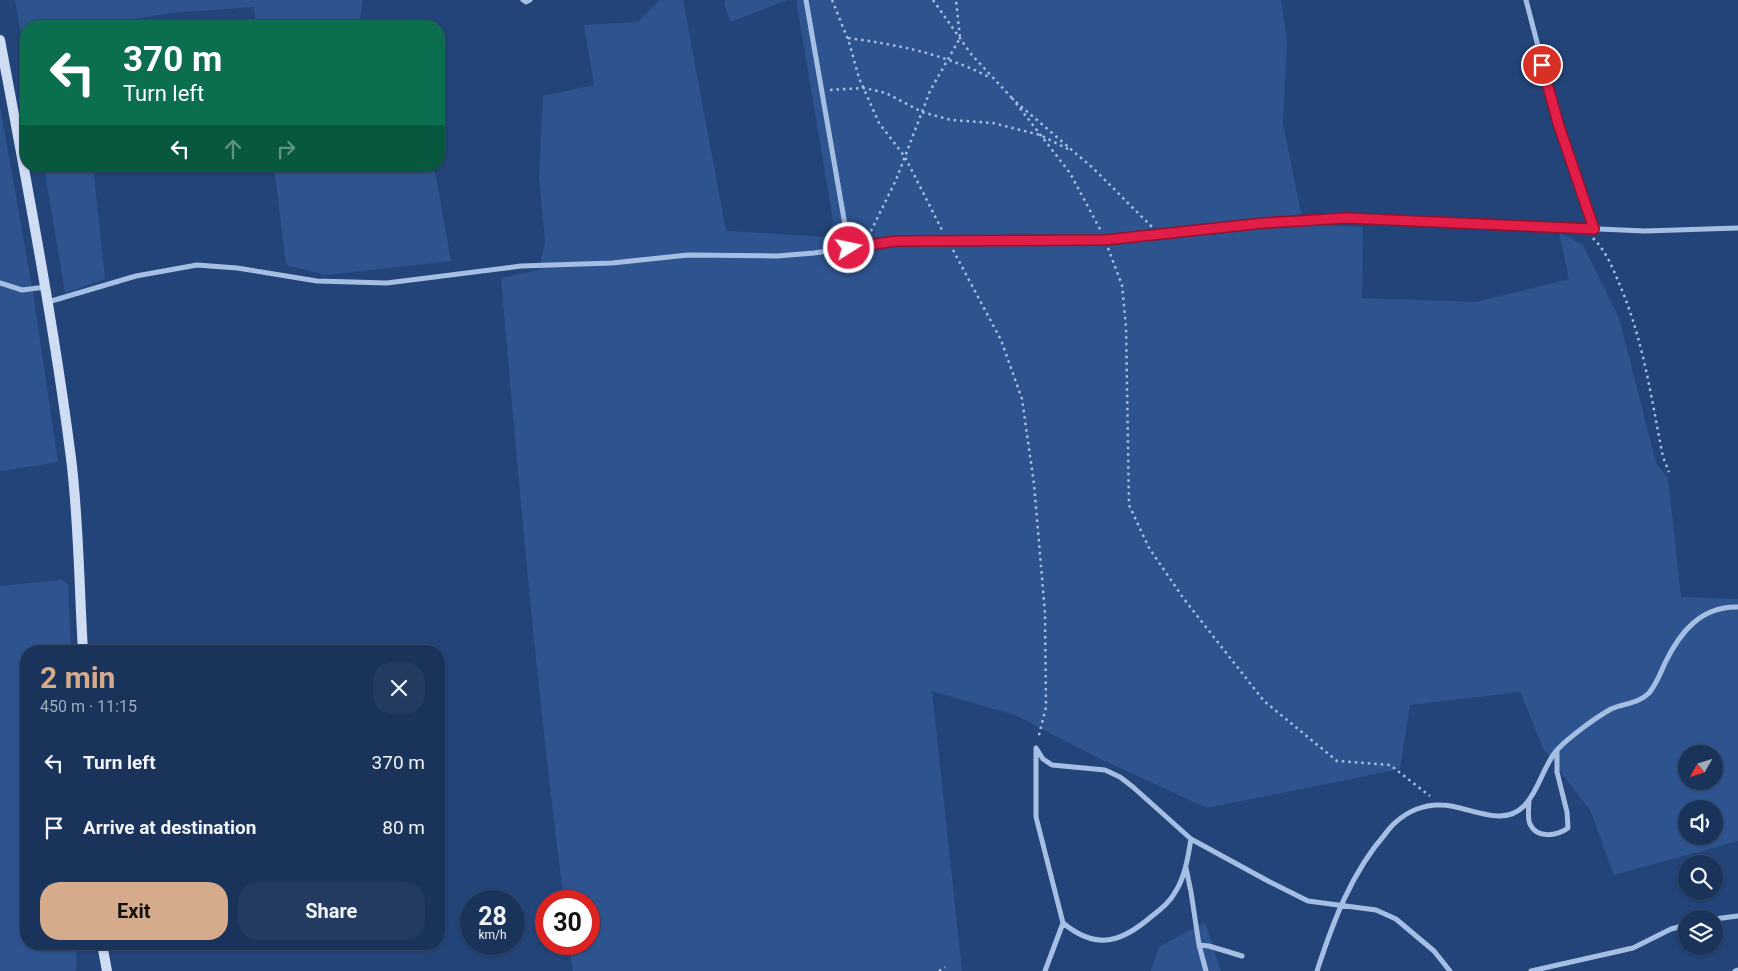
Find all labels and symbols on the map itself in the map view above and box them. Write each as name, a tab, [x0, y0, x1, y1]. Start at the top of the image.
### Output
pin	[1521, 44, 1563, 86]
position arrow	[822, 221, 874, 273]
north arrow	[1678, 745, 1722, 790]
speed limit sign: 30	[535, 890, 600, 955]

